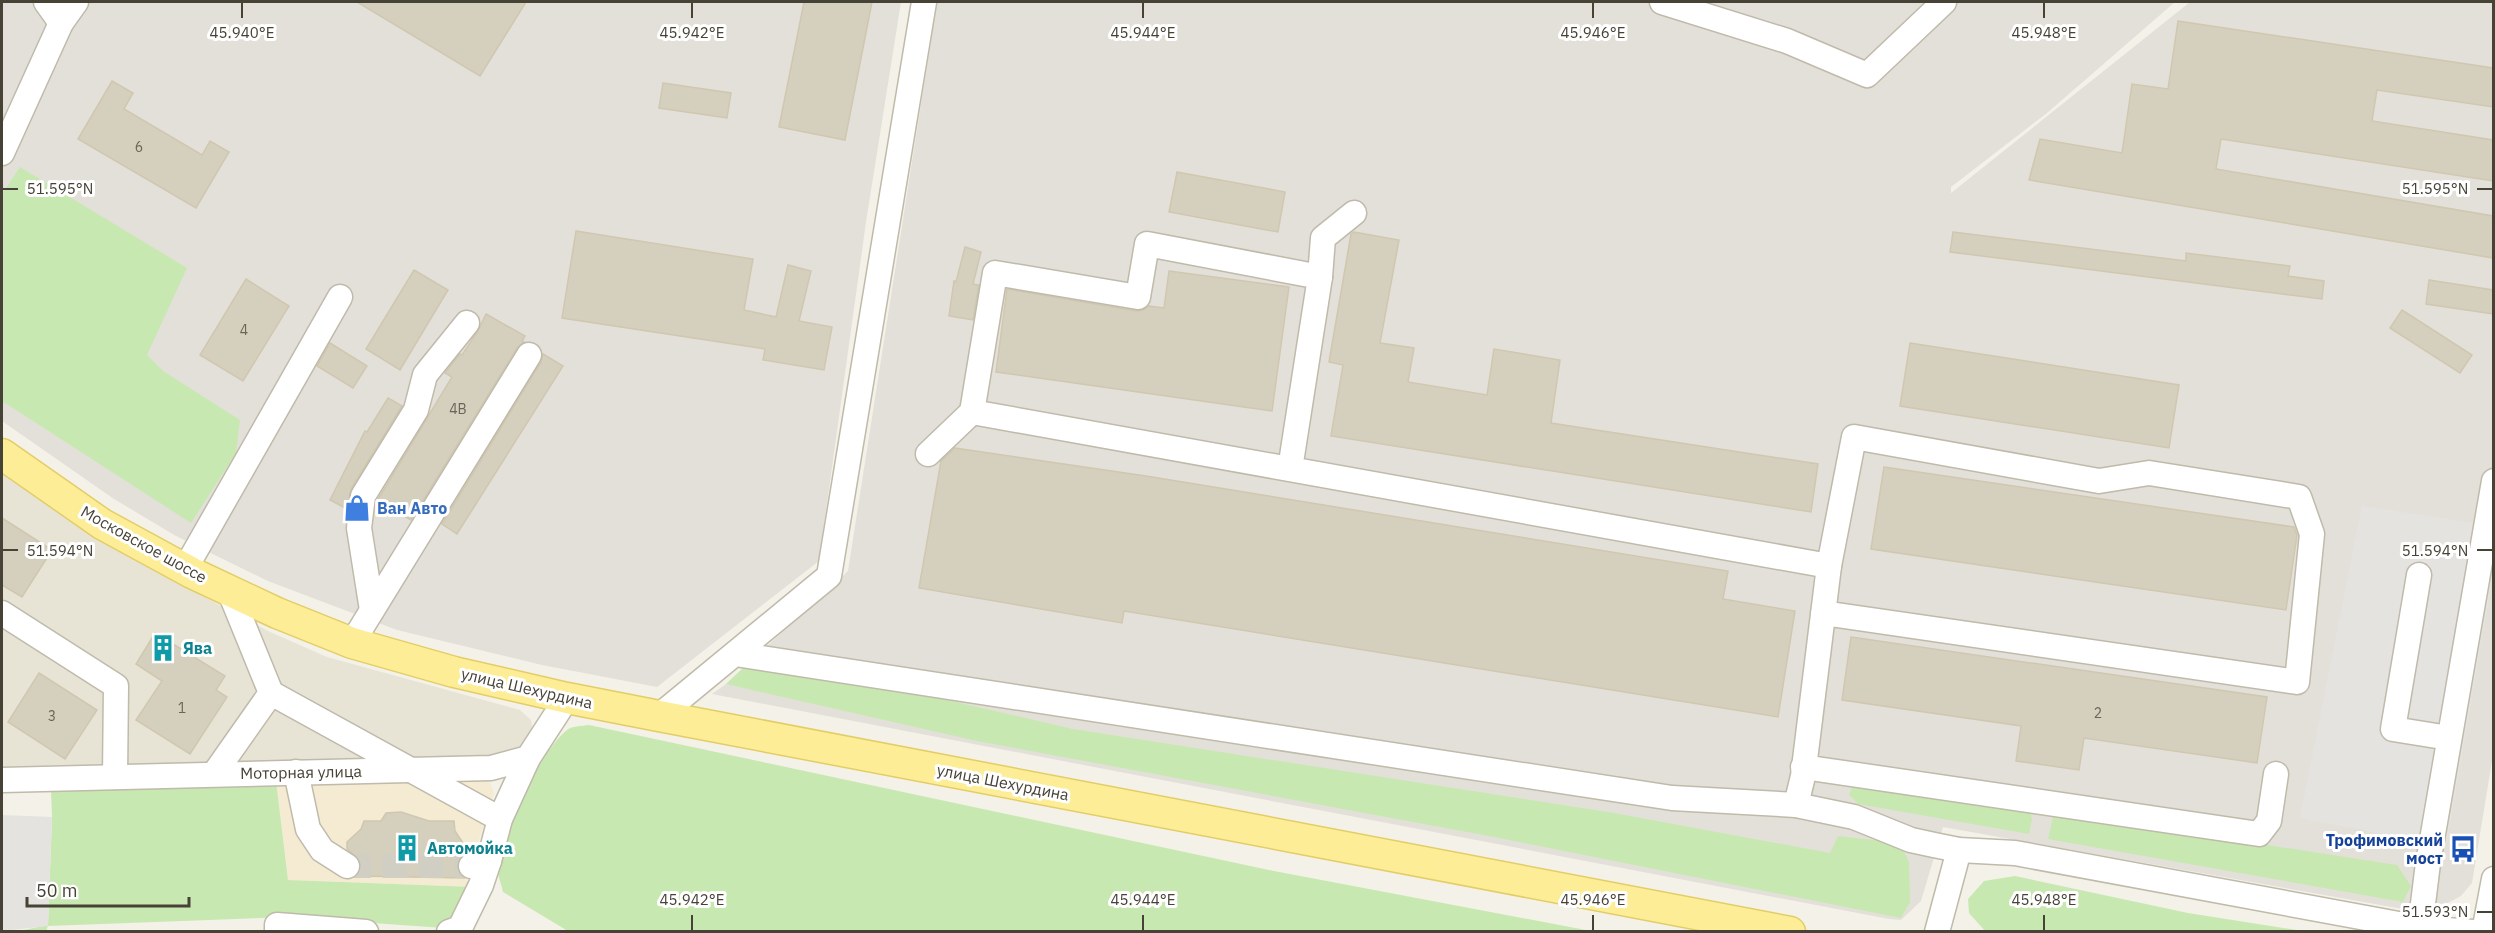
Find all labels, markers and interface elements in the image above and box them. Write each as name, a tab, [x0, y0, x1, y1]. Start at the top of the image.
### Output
text: 45.940°E	[210, 23, 274, 42]
text: 45.942°E	[660, 23, 724, 42]
text: 45.944°E	[1111, 23, 1175, 42]
text: 45.946°E	[1561, 23, 1625, 42]
text: 45.948°E	[2012, 23, 2076, 42]
house number: 6	[135, 138, 143, 156]
text: 51.595°N	[27, 179, 93, 198]
text: 51.595°N	[2402, 179, 2468, 198]
house number: 4	[240, 321, 248, 339]
house number: 4В	[449, 400, 467, 418]
shop icon: Ван Авто	[342, 493, 372, 523]
place label: Ван Авто	[377, 498, 447, 518]
street label: Московское шоссе	[78, 501, 211, 587]
text: 51.594°N	[27, 541, 93, 560]
text: 51.594°N	[2402, 541, 2468, 560]
building icon: Ява	[148, 633, 178, 663]
place label: Ява	[183, 638, 212, 658]
street label: улица Шехурдина	[459, 663, 595, 713]
house number: 1	[178, 699, 186, 717]
house number: 2	[2094, 704, 2102, 722]
house number: 3	[48, 707, 56, 725]
street label: улица Шехурдина	[935, 759, 1071, 805]
street label: Моторная улица	[240, 761, 363, 783]
place label: Трофимовский мост	[2326, 830, 2443, 868]
building icon: Автомойка	[392, 833, 422, 863]
bus stop icon: Трофимовский мост	[2448, 834, 2478, 864]
place label: Автомойка	[427, 838, 513, 858]
scale bar	[27, 870, 189, 908]
text: 50 m	[36, 879, 78, 902]
text: 45.942°E	[660, 890, 724, 909]
text: 45.944°E	[1111, 890, 1175, 909]
text: 45.946°E	[1561, 890, 1625, 909]
text: 45.948°E	[2012, 890, 2076, 909]
text: 51.593°N	[2402, 902, 2468, 921]

